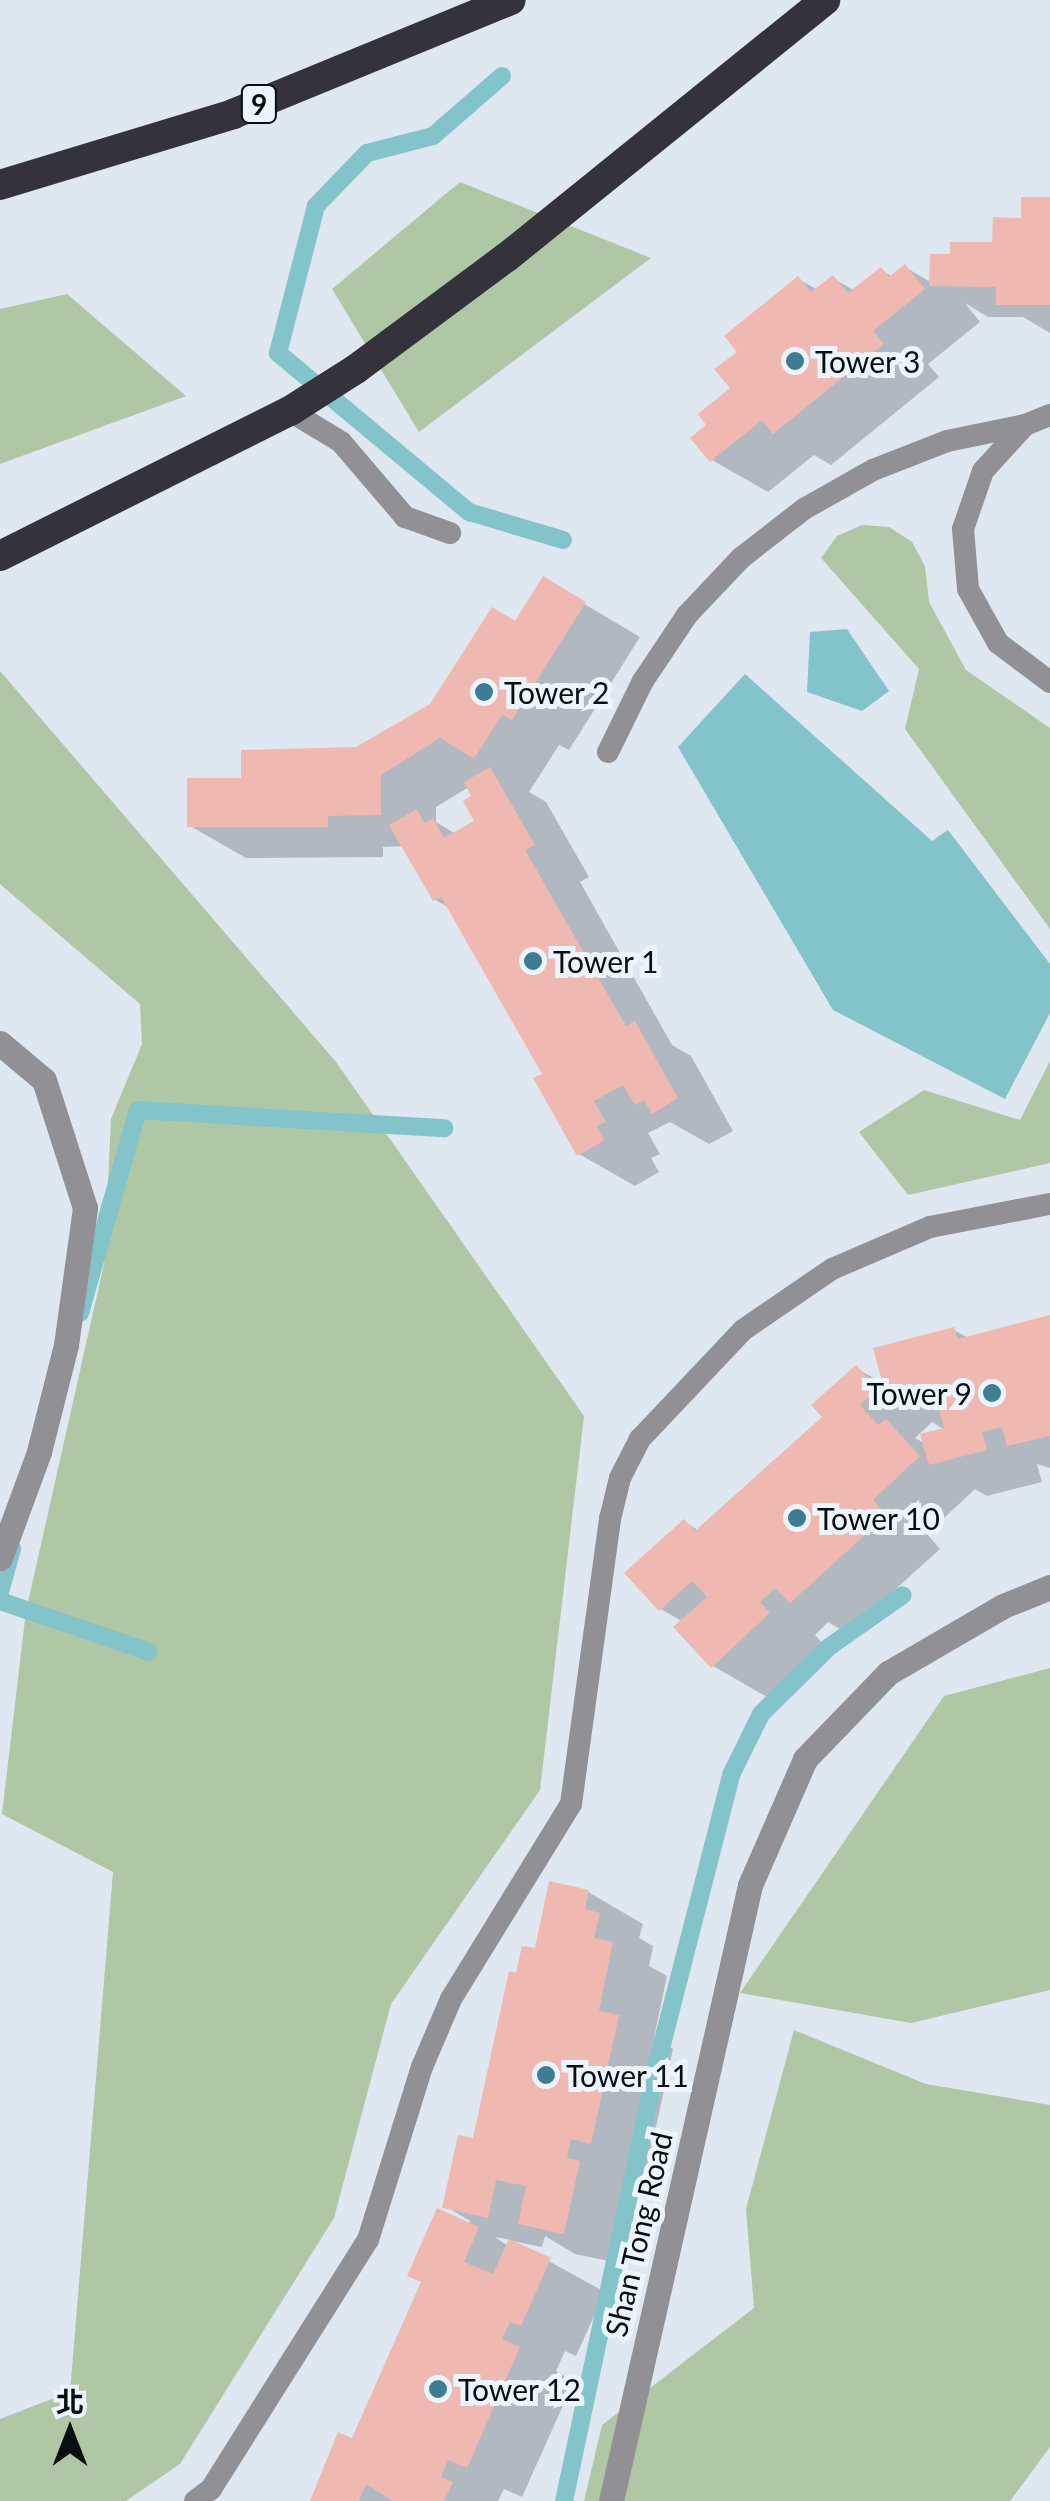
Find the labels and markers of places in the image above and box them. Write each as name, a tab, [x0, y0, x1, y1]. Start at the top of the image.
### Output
place label: Tower 3	[815, 343, 921, 379]
marker: Tower 3	[784, 350, 806, 372]
place label: Tower 2	[504, 674, 610, 710]
marker: Tower 2	[473, 681, 495, 703]
place label: Tower 1	[553, 943, 659, 979]
marker: Tower 1	[522, 950, 544, 972]
place label: Tower 9	[866, 1375, 972, 1411]
marker: Tower 9	[981, 1382, 1003, 1404]
place label: Tower 10	[817, 1500, 940, 1536]
marker: Tower 10	[786, 1507, 808, 1529]
place label: Tower 11	[566, 2057, 689, 2093]
marker: Tower 11	[535, 2064, 557, 2086]
place label: Tower 12	[458, 2371, 581, 2407]
marker: Tower 12	[427, 2378, 449, 2400]

